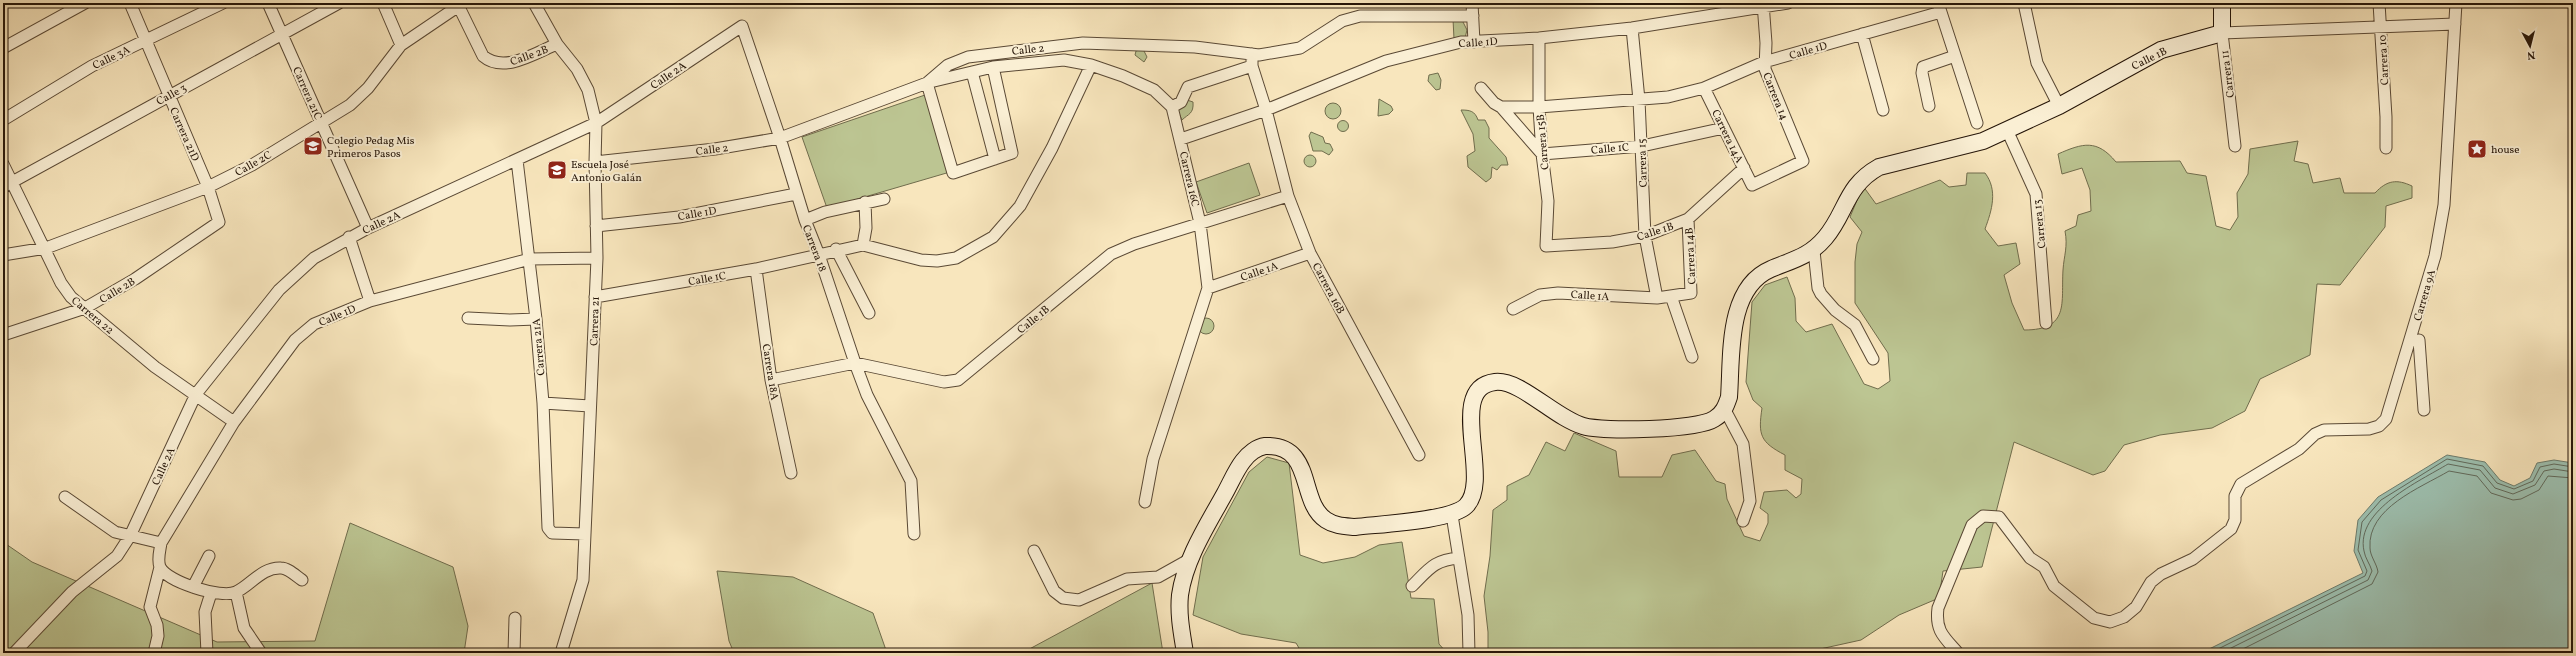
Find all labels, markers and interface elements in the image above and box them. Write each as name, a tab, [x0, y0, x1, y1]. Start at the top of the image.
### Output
north arrow	[2510, 26, 2550, 66]
street label: Carrera 10	[2376, 34, 2393, 85]
street label: Calle 1D	[1458, 35, 1498, 52]
street label: Calle 1D	[1788, 39, 1829, 64]
street label: Calle 2	[1011, 41, 1045, 60]
street label: Calle 3A	[90, 43, 133, 74]
street label: Calle 2B	[508, 43, 551, 70]
street label: Calle 1B	[2129, 44, 2170, 74]
text: N	[2526, 47, 2536, 62]
street label: Carrera 11	[2218, 49, 2239, 99]
street label: Calle 2A	[648, 59, 690, 94]
street label: Carrera 21C	[288, 65, 325, 123]
street label: Carrera 14	[1758, 70, 1791, 123]
street label: Calle 3	[154, 81, 190, 110]
street label: Carrera 21D	[165, 105, 202, 164]
street label: Carrera 14A	[1707, 107, 1746, 166]
street label: Carrera 15B	[1534, 113, 1553, 170]
place label: Colegio Pedag Mis Primeros Pasos	[327, 134, 415, 162]
school or university icon: Colegio Pedag Mis Primeros Pasos	[302, 135, 324, 157]
street label: Carrera 15	[1635, 138, 1652, 188]
place icon: house	[2466, 138, 2488, 160]
street label: Calle 1C	[1590, 140, 1630, 159]
street label: Calle 2	[695, 141, 729, 160]
place label: house	[2491, 143, 2520, 158]
street label: Calle 2C	[233, 148, 275, 181]
street label: Carrera 16C	[1175, 150, 1202, 209]
place label: Escuela José Antonio Galán	[571, 158, 642, 186]
school or university icon: Escuela José Antonio Galán	[546, 159, 568, 181]
street label: Carrera 13	[2030, 198, 2051, 249]
street label: Calle 1D	[677, 204, 718, 225]
street label: Calle 2A	[360, 208, 403, 239]
street label: Calle 1B	[1635, 219, 1676, 245]
street label: Carrera 18	[798, 223, 830, 275]
street label: Carrera 14B	[1683, 227, 1700, 285]
street label: Calle 1A	[1239, 259, 1280, 286]
street label: Carrera 16B	[1308, 260, 1348, 317]
street label: Carrera 9A	[2411, 268, 2440, 323]
street label: Calle 1C	[687, 269, 727, 290]
street label: Calle 2B	[97, 275, 139, 308]
street label: Calle 1A	[1570, 288, 1610, 305]
street label: Carrera 22	[68, 294, 117, 338]
street label: Carrera 21	[587, 296, 604, 346]
street label: Calle 1D	[317, 302, 358, 331]
street label: Calle 1B	[1015, 302, 1053, 338]
street label: Carrera 21A	[530, 317, 549, 376]
street label: Carrera 18A	[758, 343, 781, 402]
street label: Calle 2A	[149, 445, 180, 488]

